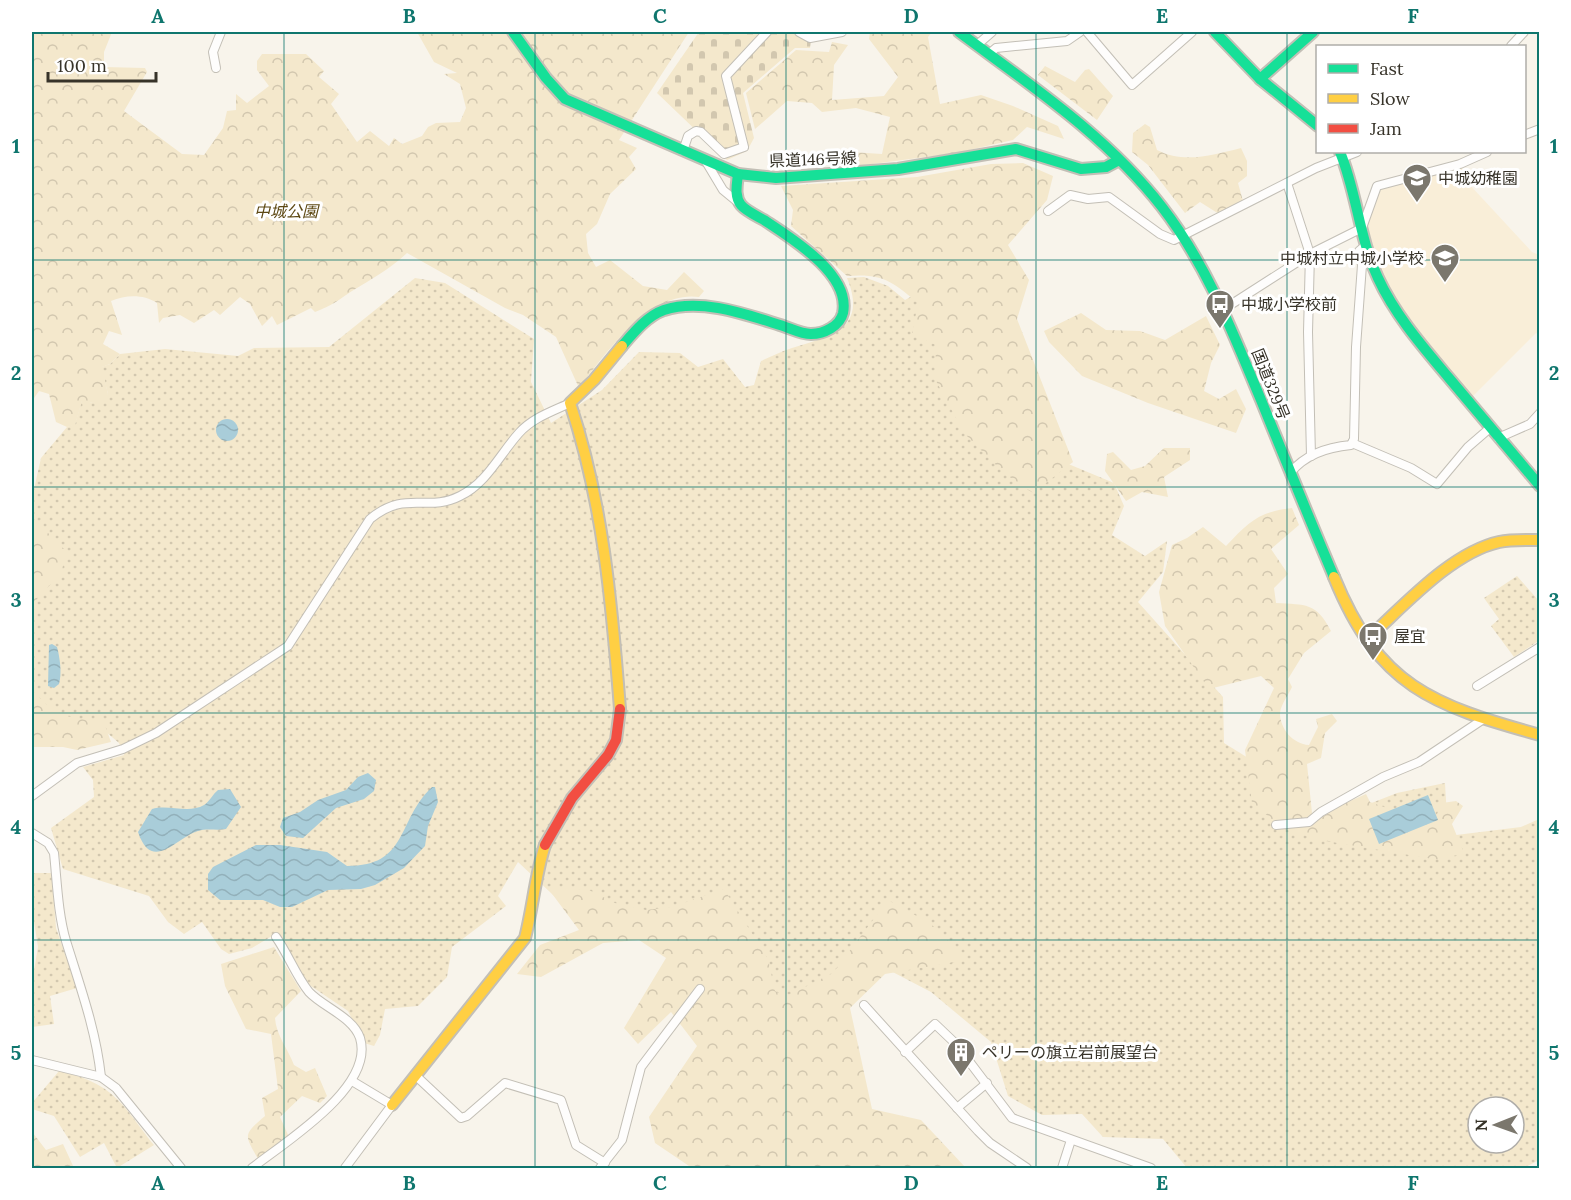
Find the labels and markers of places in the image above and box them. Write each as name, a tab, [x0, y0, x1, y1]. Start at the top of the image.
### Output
school or university icon: 中城幼稚園	[1401, 162, 1433, 204]
place label: 中城幼稚園	[1438, 168, 1518, 188]
school or university icon: 中城村立中城小学校	[1429, 242, 1461, 284]
place label: 中城村立中城小学校	[1280, 248, 1424, 268]
bus stop icon: 中城小学校前	[1204, 288, 1236, 330]
place label: 中城小学校前	[1241, 294, 1337, 314]
bus stop icon: 屋宜	[1357, 620, 1389, 662]
place label: 屋宜	[1394, 626, 1426, 646]
building icon: ペリーの旗立岩前展望台	[945, 1036, 977, 1078]
place label: ペリーの旗立岩前展望台	[982, 1042, 1158, 1062]

